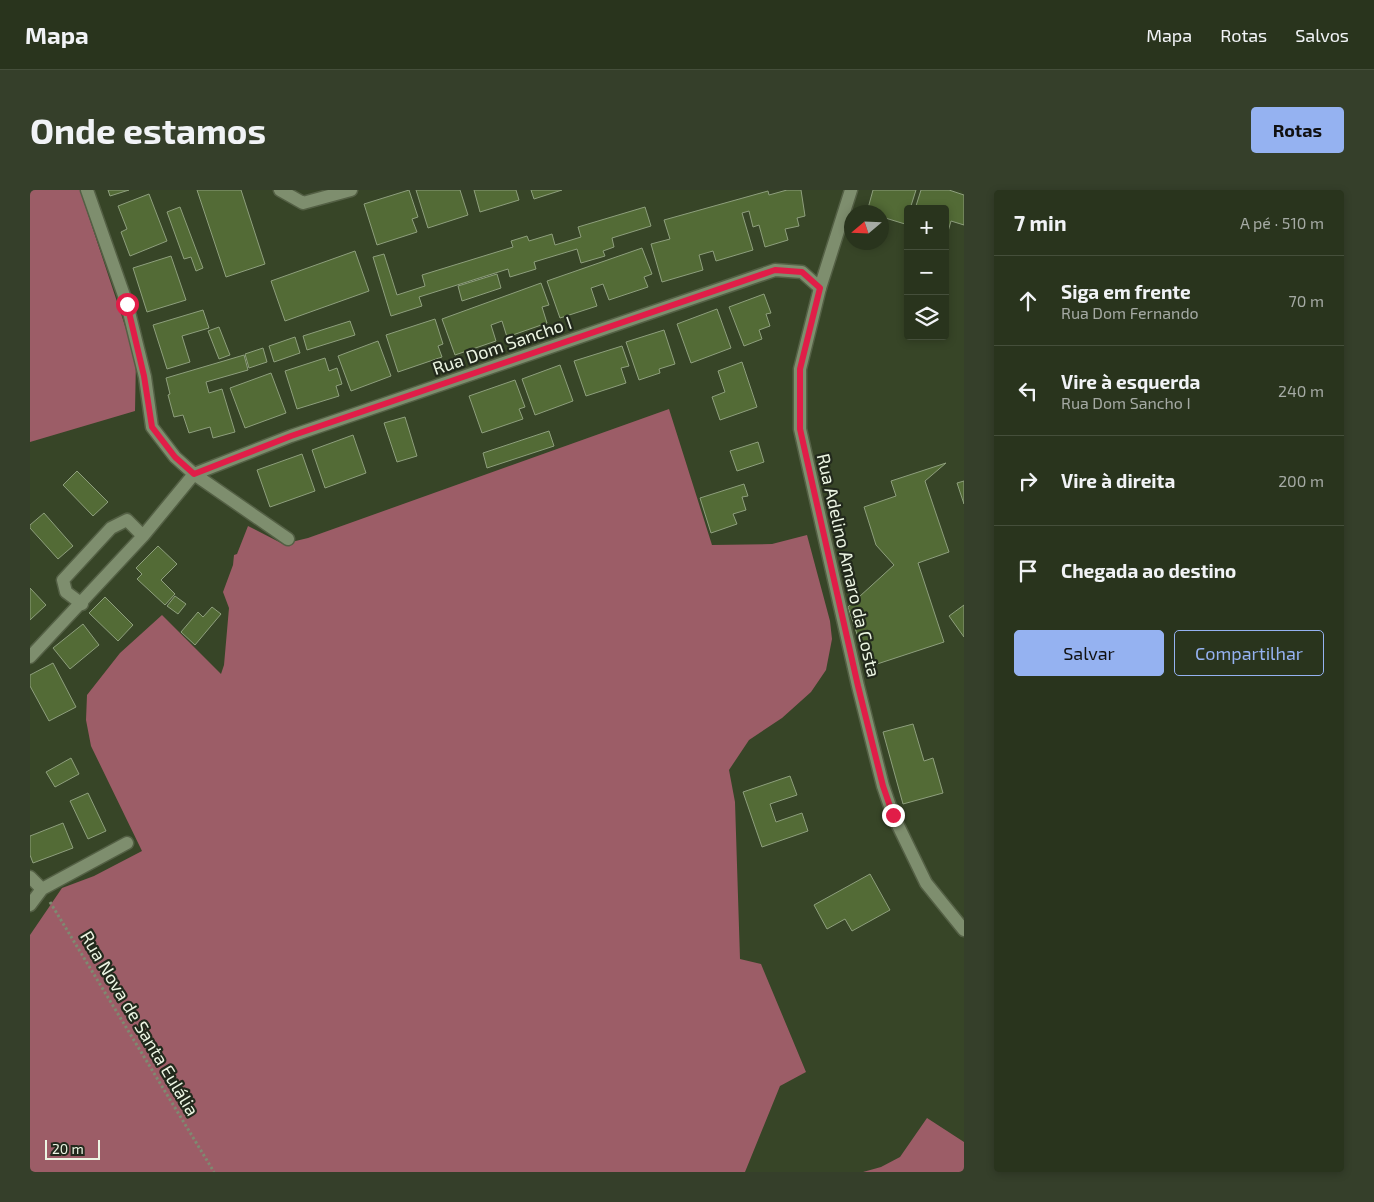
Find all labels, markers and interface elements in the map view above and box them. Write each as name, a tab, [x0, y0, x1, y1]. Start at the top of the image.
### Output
text: Mapa	[25, 20, 89, 49]
text: Mapa	[1146, 24, 1192, 46]
text: Rotas	[1220, 24, 1267, 46]
text: Salvos	[1295, 24, 1349, 46]
button: Rotas	[1251, 107, 1344, 153]
text: Onde estamos	[30, 109, 266, 151]
north arrow	[844, 205, 889, 250]
map controls	[904, 205, 949, 340]
button: +	[904, 205, 949, 250]
text: 7 min	[1014, 210, 1067, 235]
text: A pé · 510 m	[1240, 213, 1324, 232]
button: −	[904, 250, 949, 295]
text: Siga em frente	[1061, 280, 1191, 303]
icon: ahead	[1014, 287, 1042, 315]
text: 70 m	[1289, 291, 1324, 310]
route start	[116, 293, 139, 316]
button: layers	[904, 295, 949, 340]
text: Rua Dom Fernando	[1061, 303, 1199, 322]
street label: Rua Dom Sancho I	[429, 311, 575, 379]
text: Vire à esquerda	[1061, 370, 1200, 393]
icon: left	[1014, 377, 1042, 405]
text: 240 m	[1278, 381, 1324, 400]
text: Rua Dom Sancho I	[1061, 393, 1191, 412]
street label: Rua Adelino Amaro da Costa	[813, 451, 885, 679]
icon: right	[1014, 467, 1042, 495]
text: Vire à direita	[1061, 469, 1175, 492]
text: 200 m	[1278, 471, 1324, 490]
icon: arrive	[1014, 557, 1042, 585]
text: Chegada ao destino	[1061, 559, 1236, 582]
button: Salvar	[1014, 630, 1164, 676]
button: Compartilhar	[1174, 630, 1324, 676]
route end	[882, 804, 905, 827]
street label: Rua Nova de Santa Eulália	[76, 927, 204, 1119]
scale bar	[45, 1137, 100, 1160]
text: 20 m	[52, 1140, 84, 1157]

